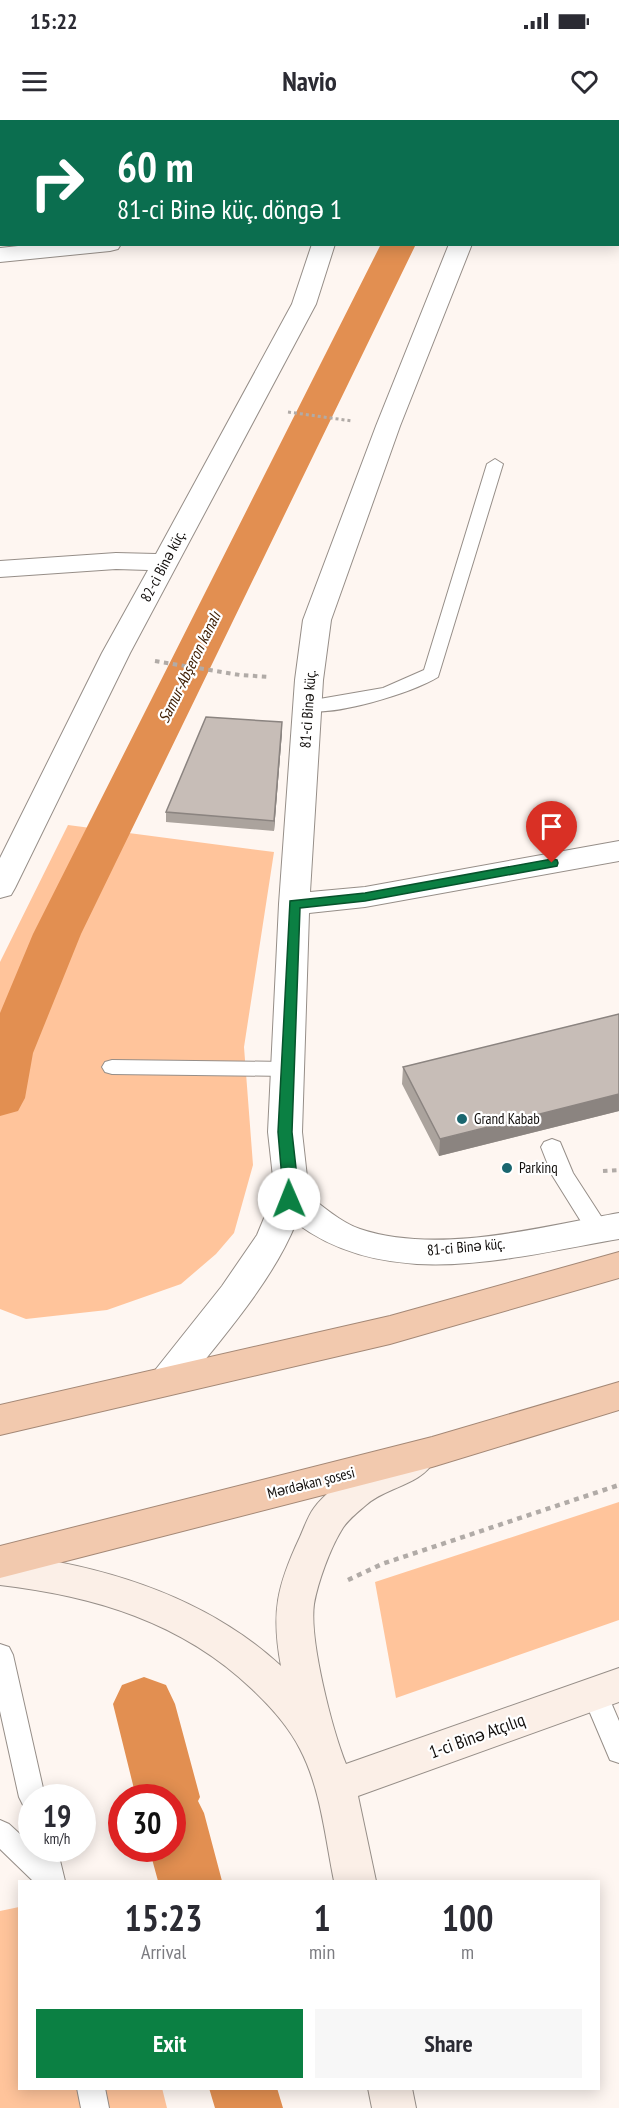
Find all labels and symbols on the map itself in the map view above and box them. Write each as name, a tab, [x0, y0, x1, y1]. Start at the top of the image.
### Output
street label: 82-ci Binə küç.	[136, 526, 190, 605]
water label: Samur-Abşeron kanalı	[153, 607, 225, 726]
street label: 81-ci Binə küç.	[295, 669, 320, 749]
pin	[526, 801, 577, 863]
place label: Grand Kabab	[474, 1109, 540, 1128]
marker: Grand Kabab	[455, 1112, 469, 1126]
place label: Parkinq	[519, 1158, 558, 1177]
marker: Parkinq	[500, 1161, 514, 1175]
position arrow	[257, 1167, 321, 1231]
street label: 81-ci Binə küç.	[426, 1234, 506, 1259]
street label: Mərdəkan şosesi	[265, 1462, 357, 1503]
street label: 1-ci Binə Atçılıq	[426, 1708, 528, 1763]
speed limit sign: 30	[108, 1784, 186, 1862]

